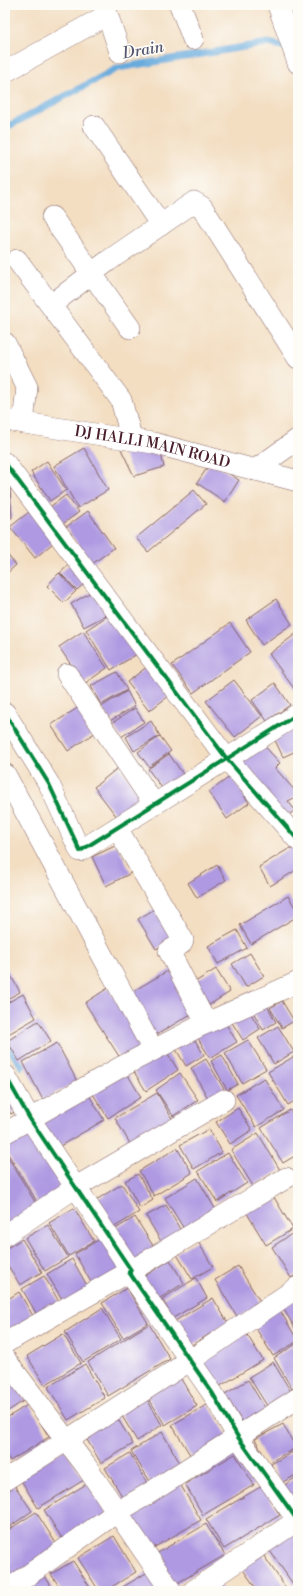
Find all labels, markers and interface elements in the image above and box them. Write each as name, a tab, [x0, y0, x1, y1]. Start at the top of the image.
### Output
water label: Drain	[120, 36, 166, 64]
street label: DJ HALLI MAIN ROAD	[73, 421, 232, 472]

